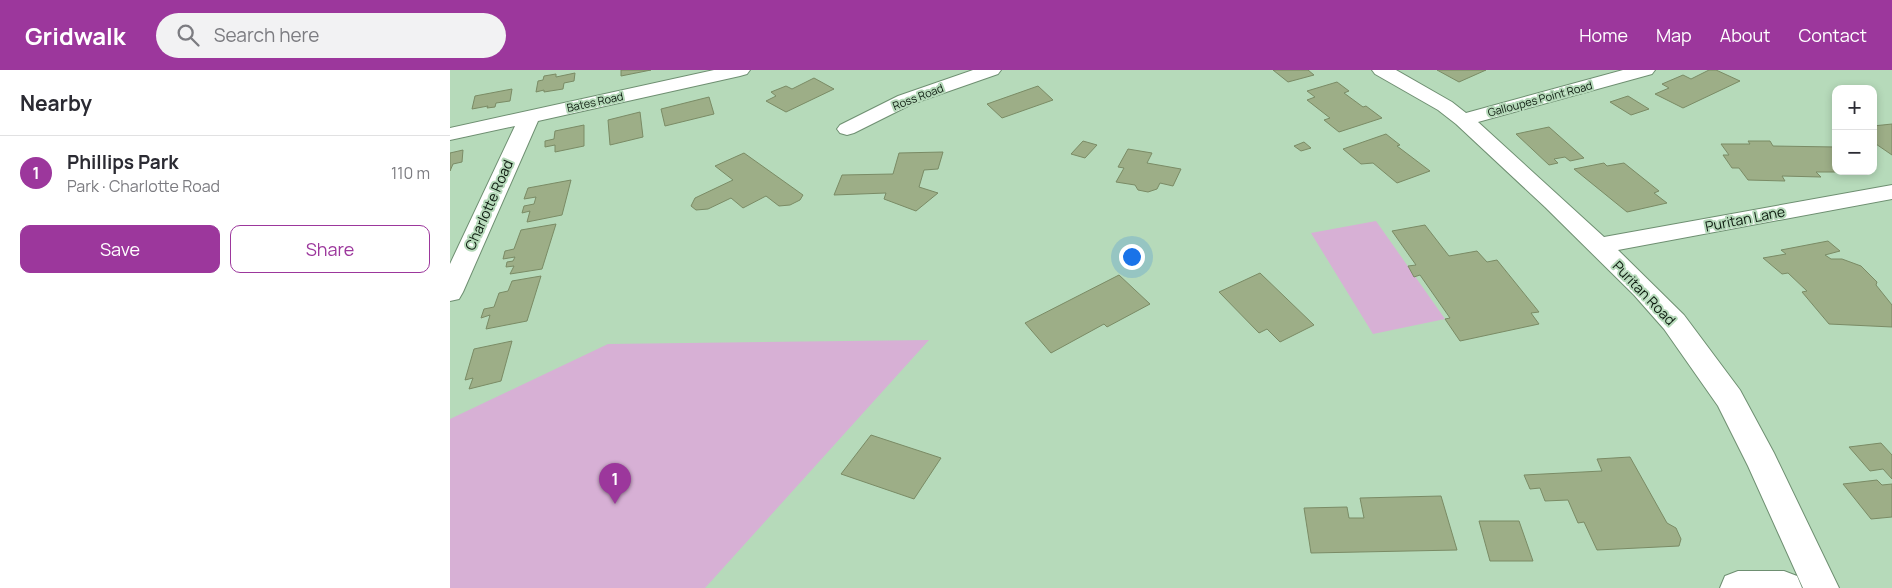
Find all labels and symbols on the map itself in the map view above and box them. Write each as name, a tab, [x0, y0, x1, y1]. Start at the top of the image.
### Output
street label: Galloupes Point Road	[1486, 77, 1594, 120]
street label: Ross Road	[890, 80, 945, 113]
street label: Bates Road	[565, 88, 625, 115]
street label: Charlotte Road	[460, 157, 517, 253]
street label: Puritan Lane	[1703, 201, 1786, 236]
your location	[1119, 244, 1145, 270]
street label: Puritan Road	[1609, 256, 1680, 329]
pin: 1	[599, 463, 631, 504]

